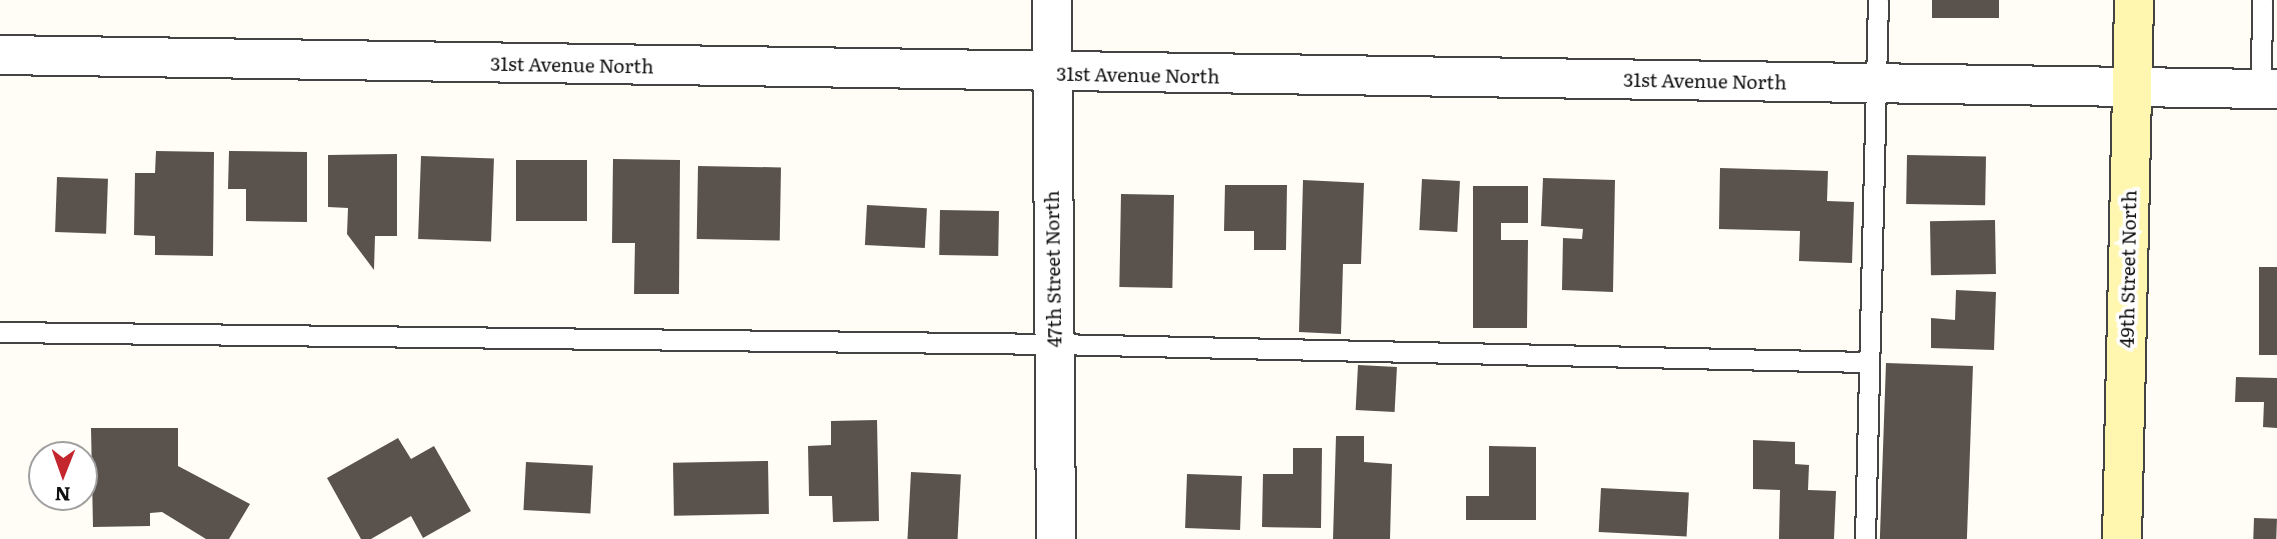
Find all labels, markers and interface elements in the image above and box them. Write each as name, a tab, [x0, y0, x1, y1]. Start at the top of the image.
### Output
street label: 31st Avenue North	[490, 52, 654, 78]
street label: 31st Avenue North	[1056, 62, 1220, 88]
street label: 31st Avenue North	[1623, 68, 1787, 94]
street label: 47th Street North	[1040, 190, 1066, 348]
street label: 49th Street North	[2115, 190, 2141, 348]
north arrow	[28, 441, 98, 511]
text: N	[54, 481, 71, 509]

